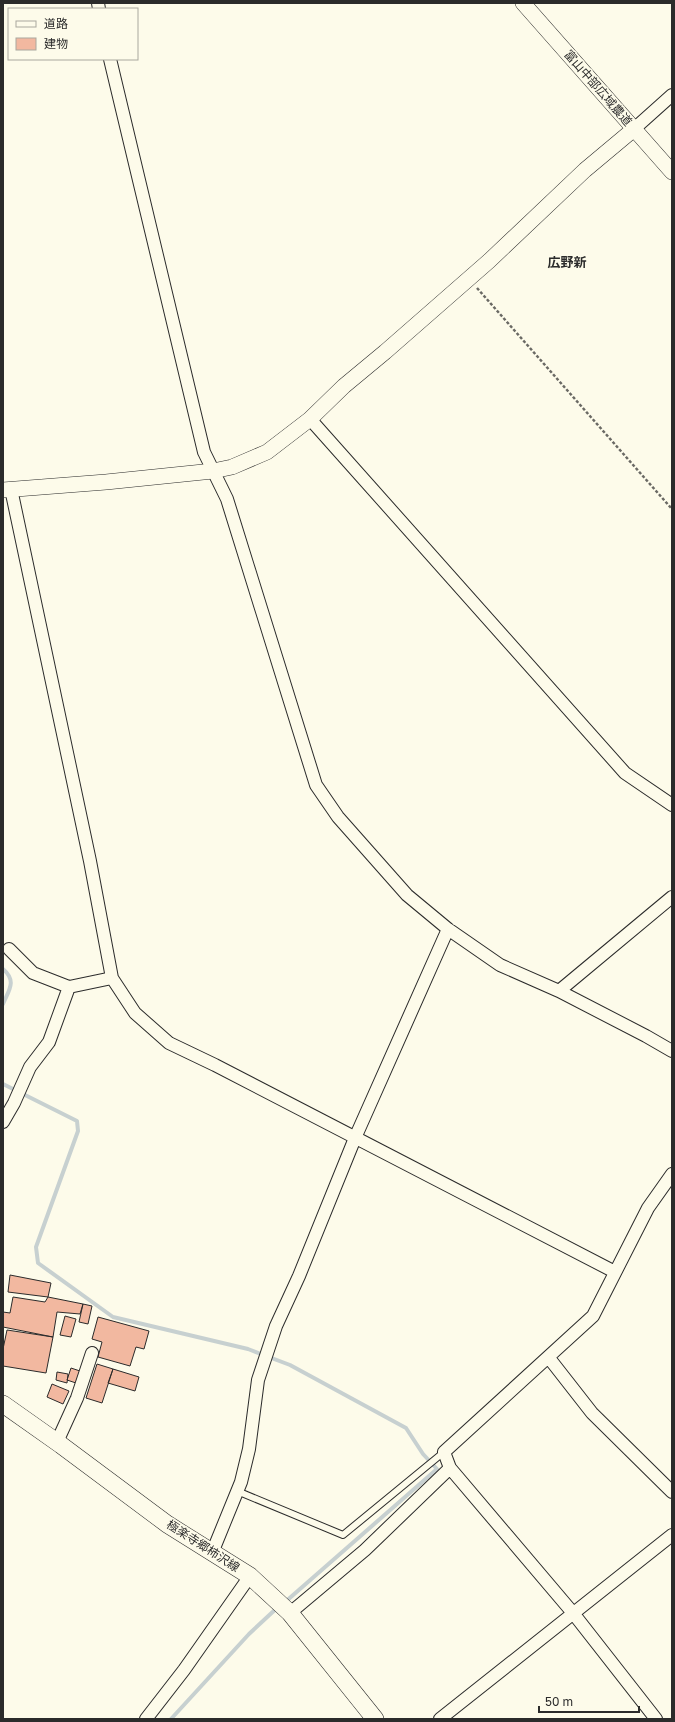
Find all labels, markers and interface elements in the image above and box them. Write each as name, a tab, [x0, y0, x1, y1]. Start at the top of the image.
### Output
legend	[8, 8, 138, 60]
text: 道路	[44, 16, 68, 31]
text: 建物	[44, 36, 68, 51]
street label: 富山中部広域農道	[561, 47, 636, 129]
district label: 広野新	[547, 254, 587, 270]
street label: 極楽寺郷柿沢線	[164, 1516, 243, 1575]
scale bar	[539, 1688, 639, 1714]
text: 50 m	[545, 1694, 573, 1709]

